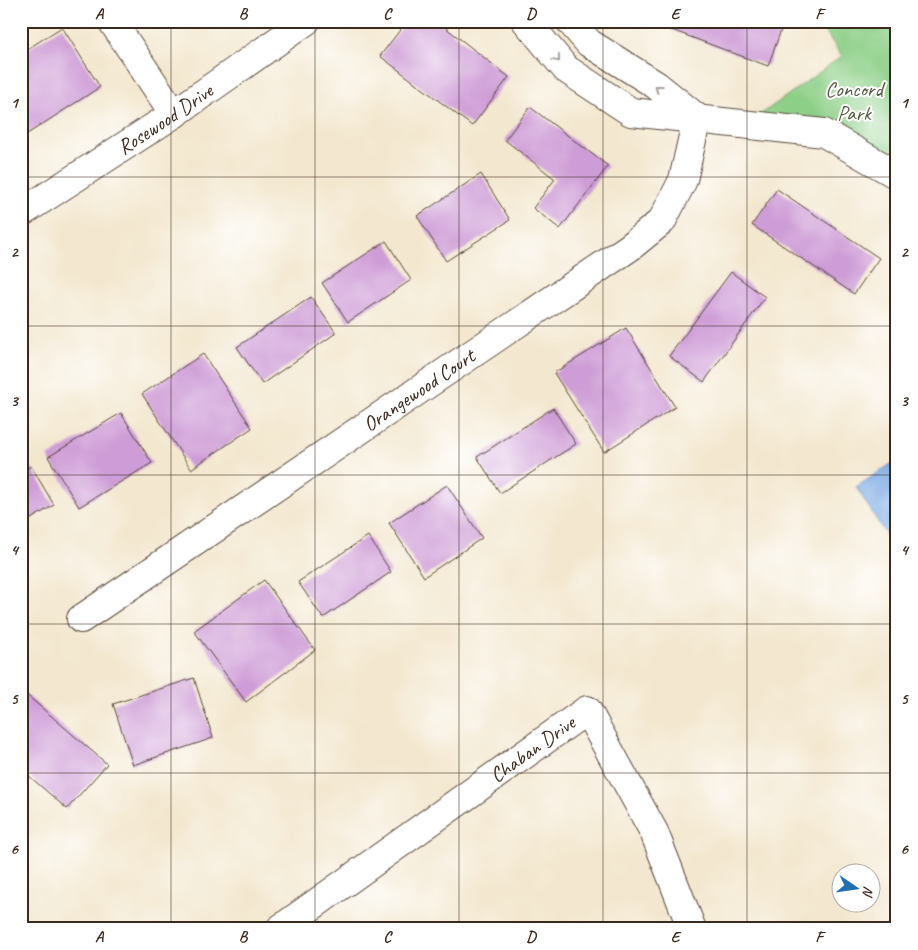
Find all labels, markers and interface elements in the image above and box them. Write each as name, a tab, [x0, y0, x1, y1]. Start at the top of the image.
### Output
text: A	[95, 4, 105, 24]
text: B	[239, 4, 249, 24]
text: C	[383, 4, 393, 24]
text: D	[526, 4, 537, 24]
text: E	[671, 4, 682, 24]
text: F	[815, 4, 826, 24]
one-way arrow	[551, 53, 560, 62]
park label: Concord Park	[825, 76, 886, 126]
street label: Rosewood Drive	[113, 77, 219, 160]
one-way arrow	[655, 85, 664, 93]
text: 1	[10, 93, 19, 113]
text: 1	[900, 93, 909, 113]
text: 2	[10, 242, 19, 262]
text: 2	[900, 242, 909, 262]
street label: Orangewood Court	[358, 342, 481, 437]
text: 3	[10, 391, 19, 411]
text: 3	[900, 391, 909, 411]
text: 4	[10, 540, 19, 560]
text: 4	[900, 540, 909, 560]
text: 5	[11, 689, 20, 709]
text: 5	[901, 689, 910, 709]
street label: Chaban Drive	[485, 708, 582, 788]
text: 6	[10, 839, 19, 859]
text: 6	[900, 839, 909, 859]
north arrow	[830, 862, 880, 912]
text: N	[858, 885, 877, 899]
text: A	[95, 927, 105, 947]
text: B	[239, 927, 249, 947]
text: C	[383, 927, 393, 947]
text: D	[526, 927, 537, 947]
text: E	[671, 927, 682, 947]
text: F	[815, 927, 826, 947]

